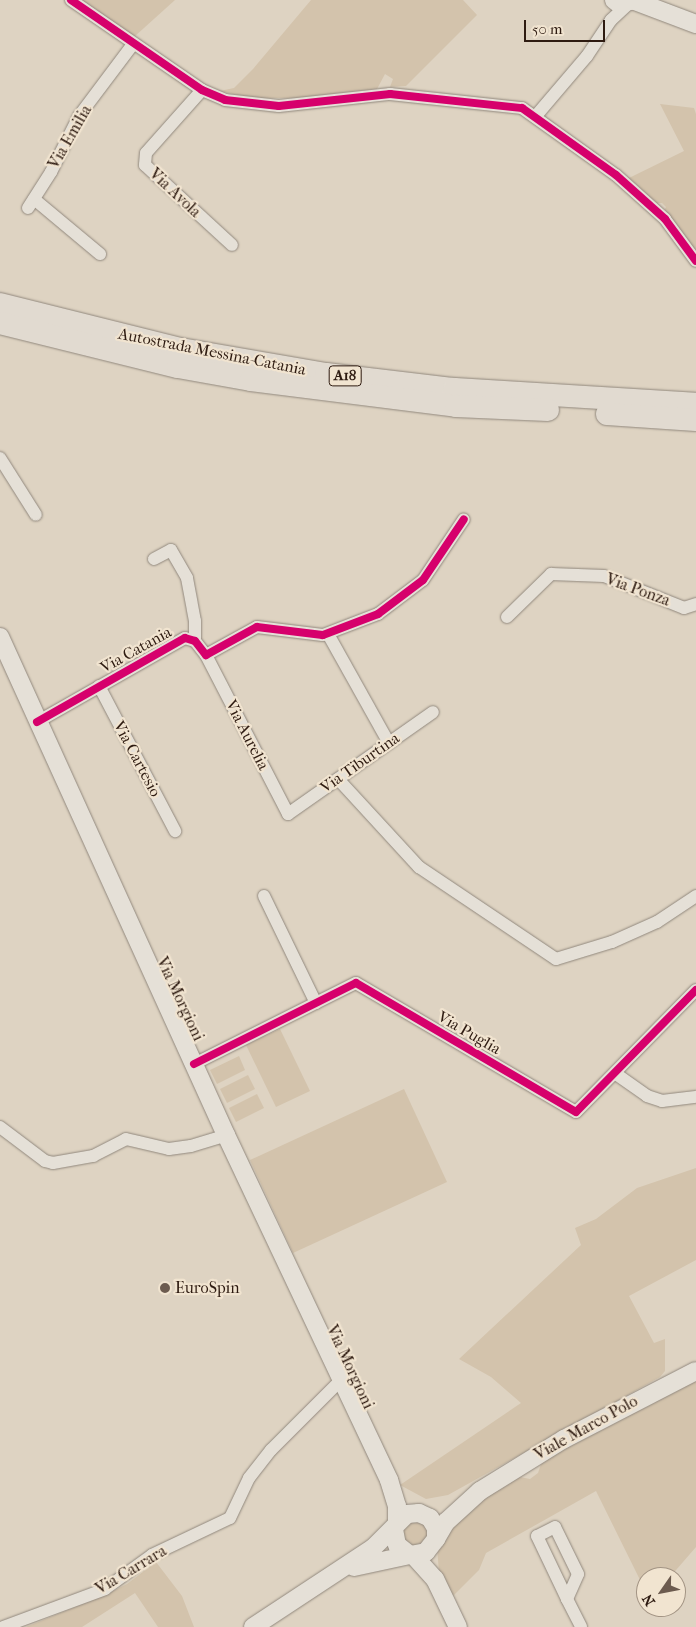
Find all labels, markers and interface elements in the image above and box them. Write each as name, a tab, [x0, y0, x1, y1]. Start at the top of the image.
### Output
scale bar	[526, 10, 607, 42]
text: 50 m	[532, 20, 562, 38]
street label: Via Emilia	[44, 102, 96, 172]
street label: Via Avola	[145, 164, 205, 222]
street label: Autostrada Messina-Catania	[117, 324, 307, 380]
road number: A18	[328, 364, 362, 388]
street label: Via Ponza	[603, 570, 673, 610]
street label: Via Catania	[97, 623, 175, 677]
street label: Via Aurelia	[221, 697, 273, 773]
street label: Via Cartesio	[109, 718, 165, 800]
street label: Via Tiburtina	[317, 729, 403, 797]
street label: Via Morgioni	[152, 954, 208, 1044]
street label: Via Puglia	[434, 1007, 504, 1059]
place label: EuroSpin	[175, 1278, 240, 1298]
marker: EuroSpin	[159, 1282, 171, 1294]
street label: Via Morgioni	[322, 1322, 378, 1412]
street label: Viale Marco Polo	[531, 1392, 641, 1464]
street label: Via Carrara	[92, 1541, 170, 1599]
north arrow	[636, 1567, 686, 1617]
text: N	[639, 1591, 659, 1609]

